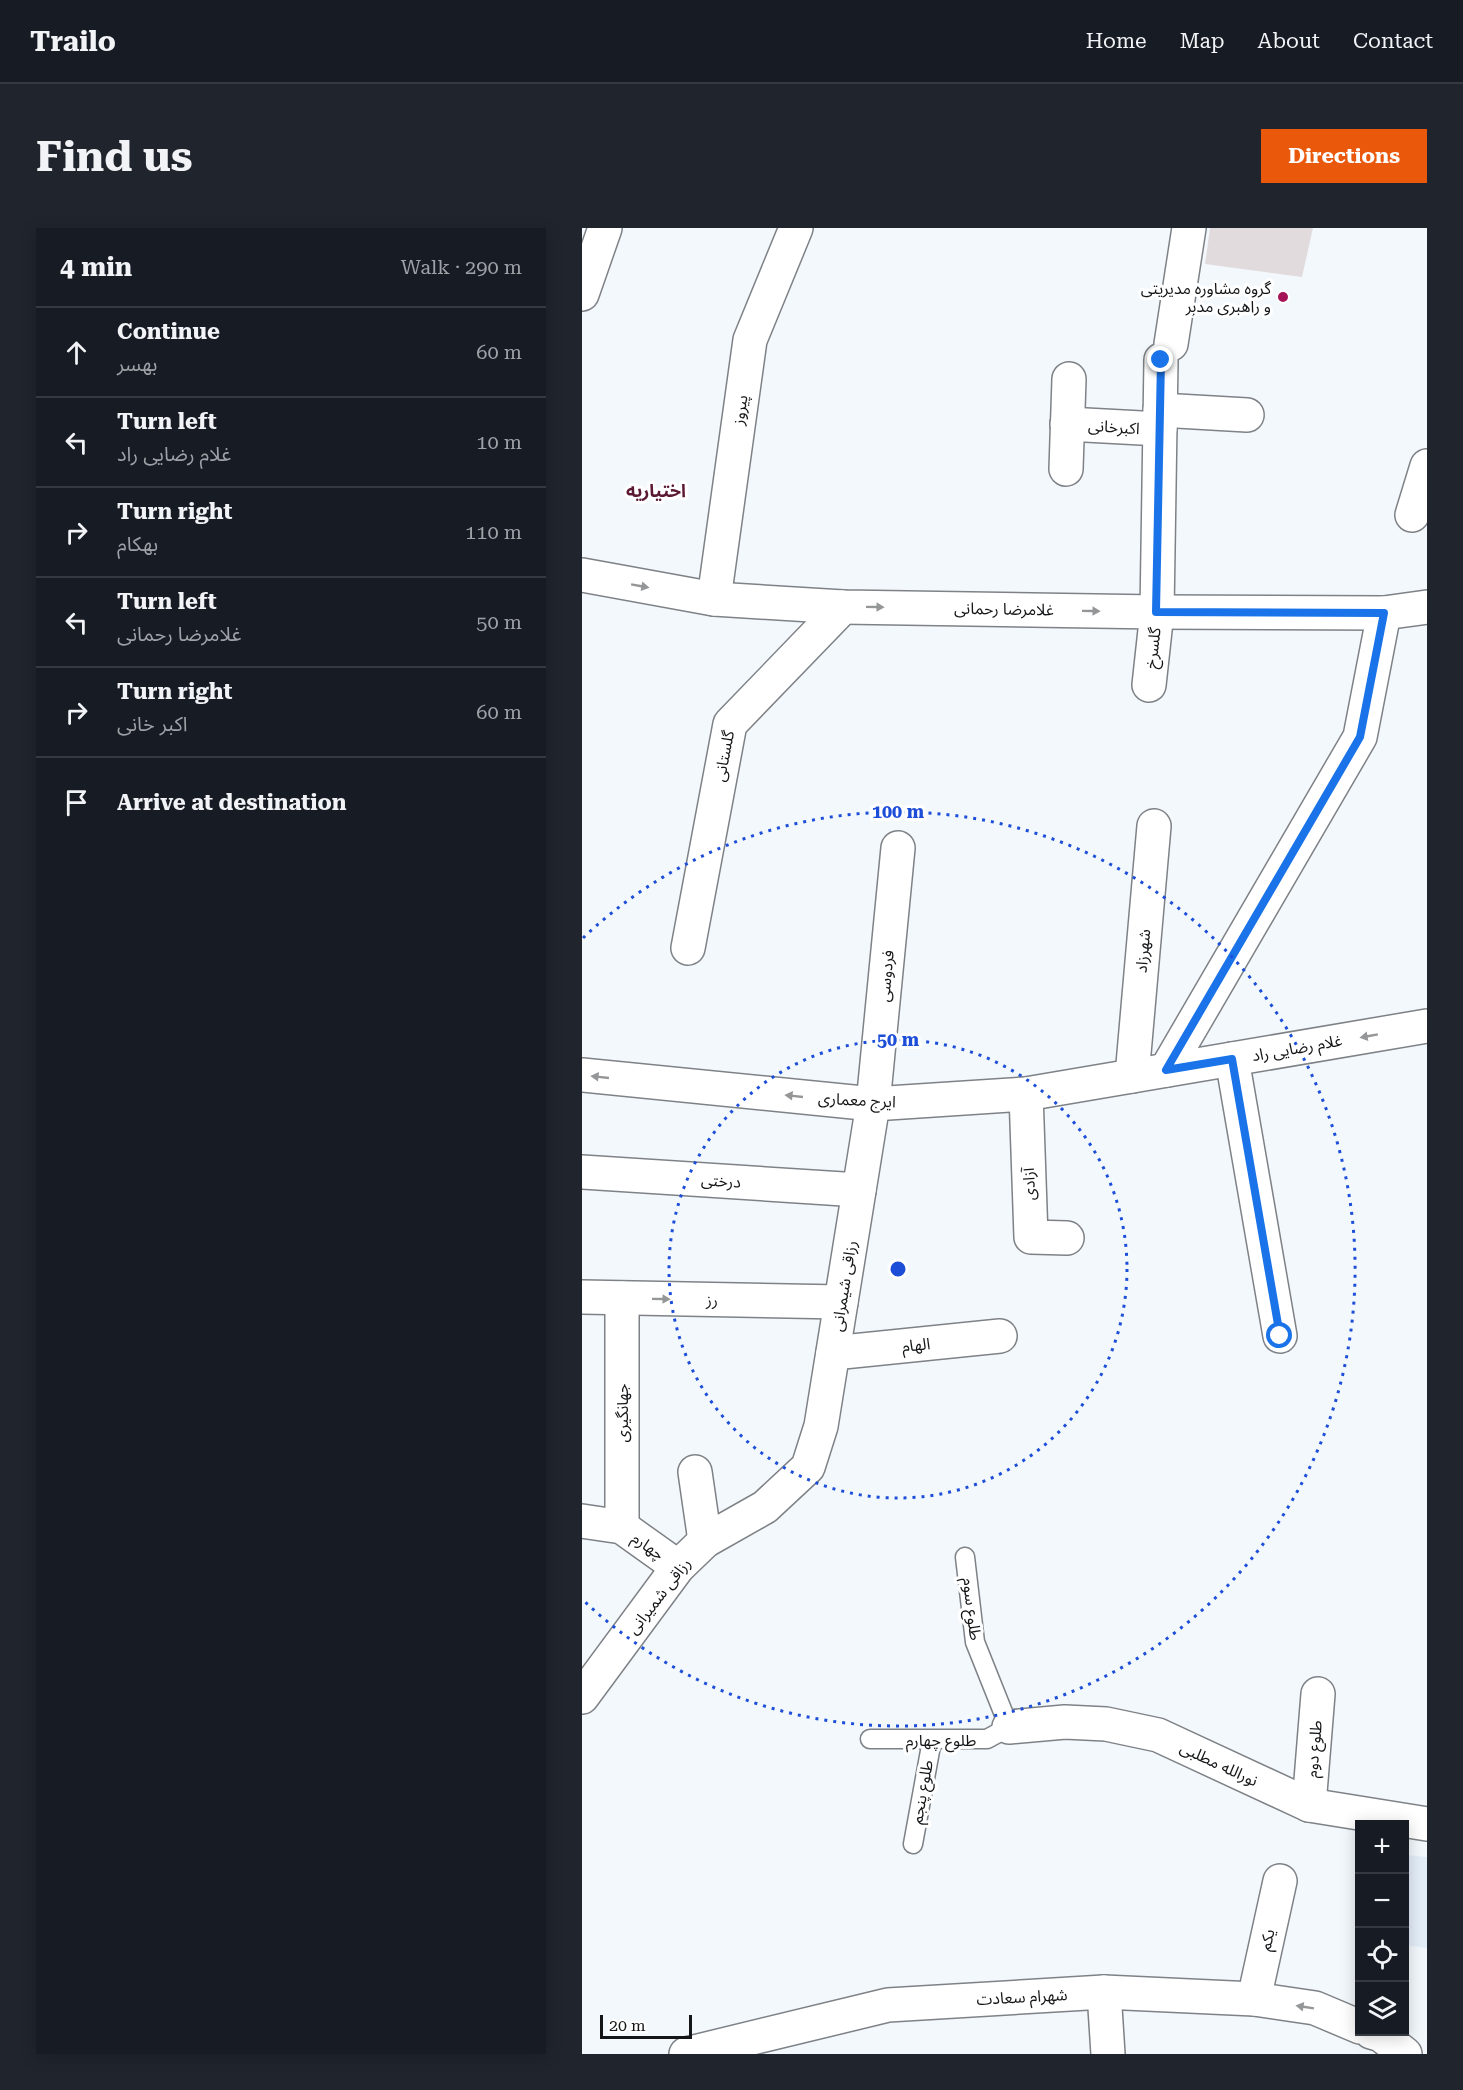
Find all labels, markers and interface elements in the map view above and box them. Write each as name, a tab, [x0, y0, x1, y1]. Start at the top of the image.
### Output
text: Trailo	[30, 25, 116, 58]
text: Home	[1086, 29, 1147, 53]
text: Map	[1180, 29, 1225, 53]
text: About	[1258, 29, 1320, 53]
text: Contact	[1353, 29, 1433, 53]
button: Directions	[1261, 129, 1427, 183]
text: Find us	[36, 132, 193, 181]
text: 4 min	[60, 252, 132, 282]
text: Walk · 290 m	[401, 255, 522, 279]
place label: گروه مشاوره مدیریتی و راهبری مدبر	[1141, 279, 1271, 316]
marker: گروه مشاوره مدیریتی و راهبری مدبر	[1276, 290, 1290, 304]
text: Continue	[117, 319, 220, 344]
icon: ahead	[60, 336, 93, 369]
text: 60 m	[476, 340, 522, 364]
route end	[1147, 346, 1173, 372]
text: بهسر	[117, 352, 157, 376]
street label: پیروز	[728, 394, 753, 427]
text: Turn left	[117, 409, 217, 434]
street label: اکبرخانی	[1088, 416, 1140, 438]
icon: left	[60, 426, 93, 459]
text: 10 m	[476, 430, 522, 454]
text: غلام رضایی راد	[117, 442, 231, 466]
district label: اختیاریه	[626, 480, 686, 502]
text: Turn right	[117, 499, 232, 524]
icon: right	[60, 516, 93, 549]
text: 110 m	[465, 520, 522, 544]
text: بهکام	[117, 532, 158, 556]
one-way arrow	[630, 582, 649, 591]
text: Turn left	[117, 589, 217, 614]
street label: غلامرضا رحمانی	[954, 599, 1054, 619]
one-way arrow	[866, 602, 885, 612]
icon: left	[60, 606, 93, 639]
one-way arrow	[1082, 606, 1101, 616]
text: 50 m	[476, 610, 522, 634]
text: غلامرضا رحمانی	[117, 622, 242, 646]
street label: گلسرخ	[1141, 626, 1168, 670]
text: Turn right	[117, 679, 232, 704]
icon: right	[60, 696, 93, 729]
text: 60 m	[476, 700, 522, 724]
text: اکبر خانی	[117, 712, 188, 736]
street label: گلستانی	[710, 728, 738, 783]
icon: arrive	[60, 786, 93, 819]
text: Arrive at destination	[117, 790, 346, 815]
text: 100 m	[872, 801, 925, 822]
street label: شهرزاد	[1132, 928, 1154, 974]
street label: فردوسی	[874, 949, 898, 1003]
text: 50 m	[877, 1029, 920, 1050]
street label: غلام رضایی راد	[1250, 1031, 1344, 1068]
one-way arrow	[1360, 1031, 1379, 1040]
one-way arrow	[591, 1072, 610, 1082]
street label: ایرج معماری	[817, 1088, 896, 1115]
one-way arrow	[785, 1091, 804, 1101]
street label: آزادی	[1019, 1166, 1039, 1201]
street label: درختی	[700, 1170, 742, 1192]
street label: رزاقی شیمرانی	[827, 1239, 861, 1333]
centre of rings	[888, 1259, 908, 1279]
street label: رز	[705, 1290, 718, 1310]
one-way arrow	[652, 1294, 671, 1303]
route start	[1266, 1322, 1292, 1348]
street label: الهام	[901, 1334, 931, 1359]
street label: جهانگیری	[613, 1383, 632, 1443]
street label: چهارم	[626, 1528, 668, 1566]
street label: رزاقی شمیرانی	[623, 1554, 695, 1638]
street label: طلوع سوم	[956, 1576, 985, 1642]
street label: طلوع دوم	[1302, 1719, 1329, 1779]
street label: طلوع چهارم	[906, 1731, 976, 1753]
street label: نورالله مطلبی	[1177, 1738, 1261, 1790]
street label: طلوع پنجم	[907, 1758, 940, 1826]
map controls	[1355, 1820, 1409, 2036]
button: +	[1355, 1820, 1409, 1874]
button: −	[1355, 1874, 1409, 1928]
street label: یکم	[1255, 1927, 1282, 1953]
button: locate	[1355, 1928, 1409, 1982]
button: layers	[1355, 1982, 1409, 2036]
street label: شهرام سعادت	[976, 1985, 1068, 2012]
one-way arrow	[1295, 2002, 1314, 2011]
scale bar	[600, 2012, 692, 2040]
text: 20 m	[609, 2016, 646, 2035]

